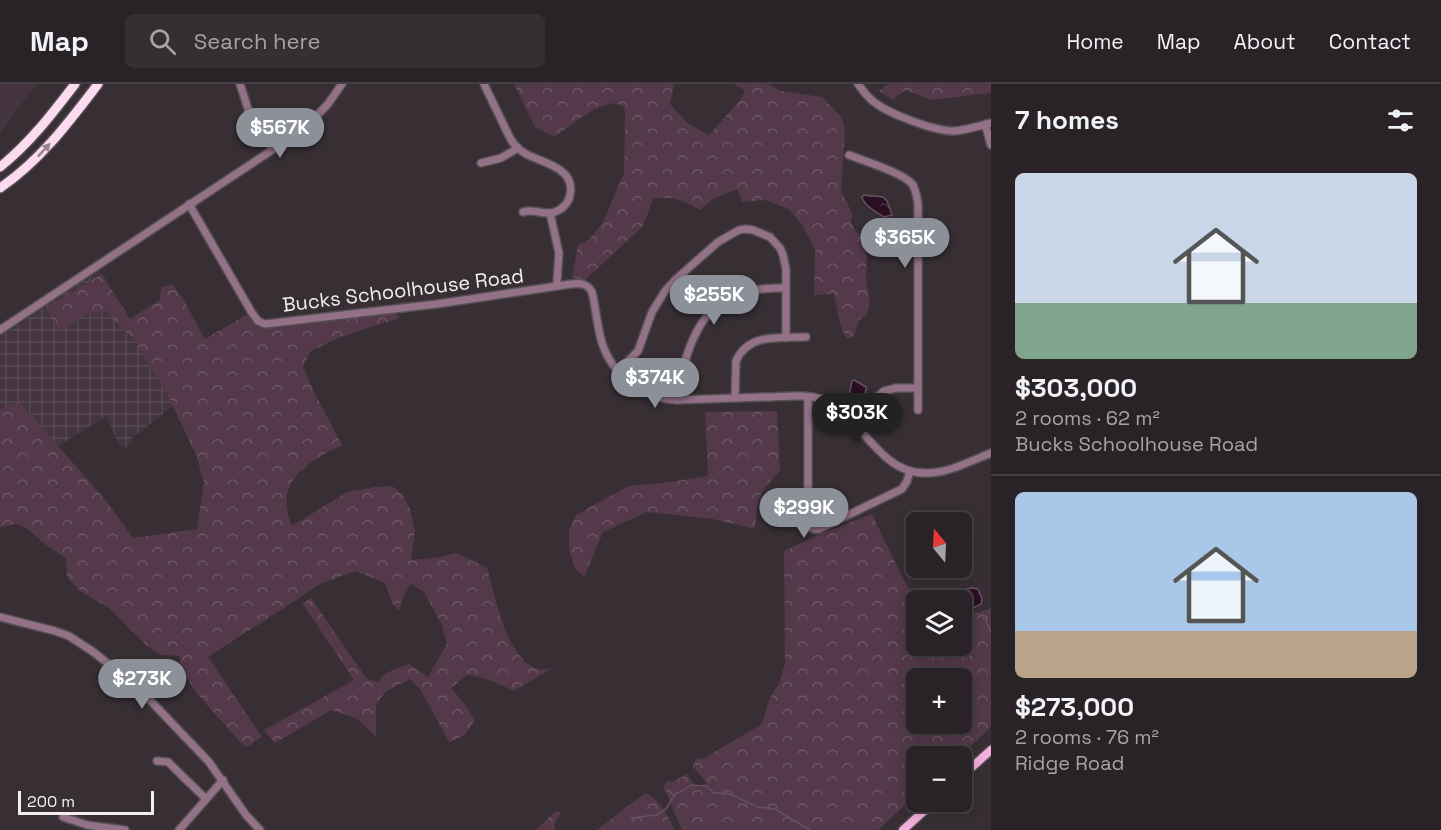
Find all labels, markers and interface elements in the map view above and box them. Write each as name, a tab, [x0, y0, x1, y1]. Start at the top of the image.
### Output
search box	[125, 14, 545, 68]
text: Map	[30, 23, 89, 59]
icon: search	[146, 25, 179, 58]
text: Search here	[194, 27, 321, 55]
text: Home	[1066, 28, 1124, 55]
text: Map	[1157, 28, 1201, 55]
text: About	[1234, 28, 1296, 55]
text: Contact	[1329, 28, 1411, 55]
text: 7 homes	[1015, 103, 1119, 137]
icon: filters	[1384, 104, 1417, 137]
pin: $567K	[238, 108, 322, 159]
text: $567K	[250, 114, 310, 140]
one-way arrow	[37, 142, 51, 157]
icon: home	[1162, 212, 1270, 320]
pin: $365K	[863, 218, 947, 269]
text: $365K	[874, 224, 936, 250]
street label: Bucks Schoolhouse Road	[281, 262, 525, 318]
pin: $255K	[672, 275, 756, 326]
text: $255K	[684, 281, 744, 307]
pin: $374K	[613, 358, 697, 409]
text: $374K	[625, 364, 685, 390]
text: $303,000	[1015, 371, 1137, 405]
pin: $303K	[815, 393, 899, 444]
text: $303K	[826, 399, 888, 425]
text: 2 rooms · 62 m²	[1015, 405, 1160, 431]
text: Bucks Schoolhouse Road	[1015, 431, 1258, 457]
pin: $299K	[762, 488, 846, 539]
text: $299K	[773, 494, 835, 520]
north arrow	[906, 512, 972, 578]
map controls	[906, 512, 972, 812]
icon: home	[1162, 531, 1270, 639]
button: layers	[906, 590, 972, 656]
pin: $273K	[100, 659, 184, 710]
text: $273K	[112, 665, 172, 691]
button: +	[906, 668, 972, 734]
text: $273,000	[1015, 690, 1134, 724]
text: 2 rooms · 76 m²	[1015, 724, 1159, 750]
button: −	[906, 746, 972, 812]
text: Ridge Road	[1015, 750, 1124, 776]
scale bar	[18, 788, 154, 816]
text: 200 m	[27, 791, 75, 812]

